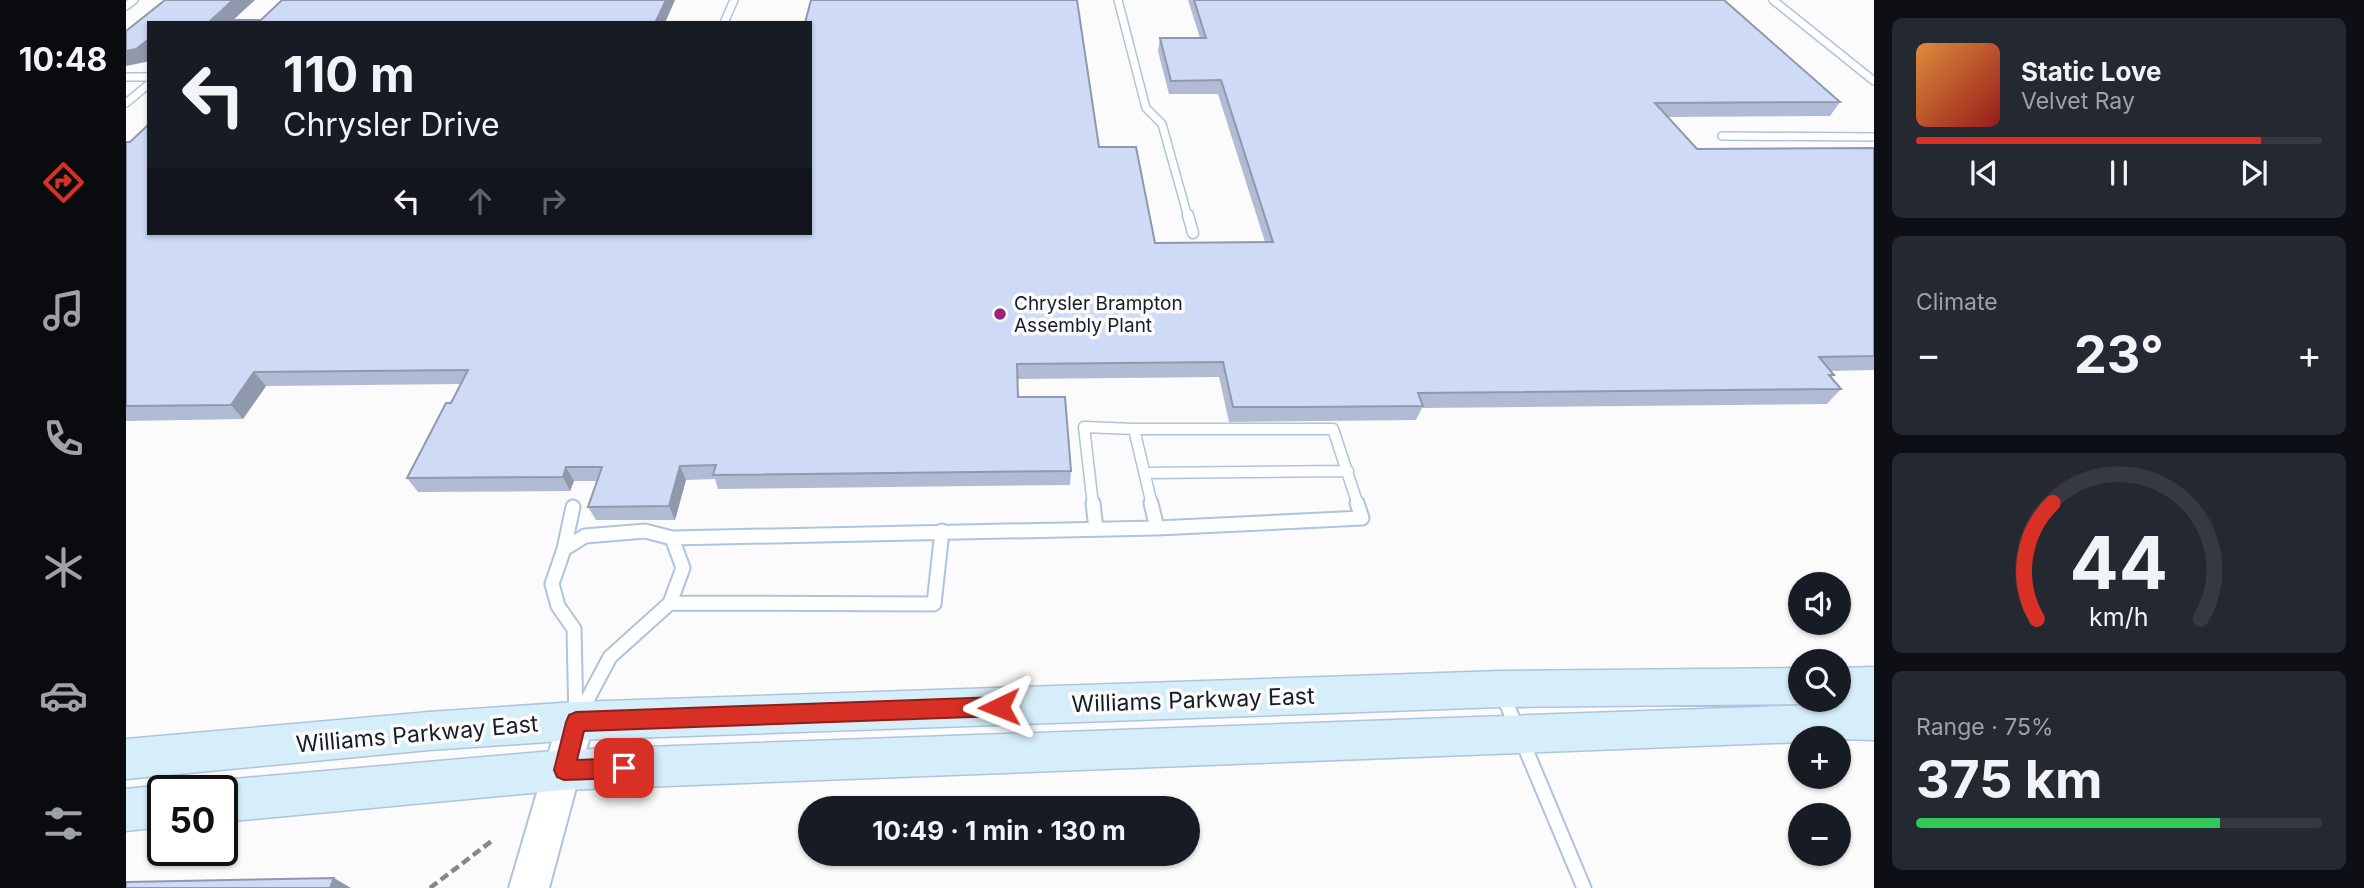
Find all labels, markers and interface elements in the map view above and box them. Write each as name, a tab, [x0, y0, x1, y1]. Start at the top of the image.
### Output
text: 10:48	[19, 40, 107, 79]
text: 110 m	[283, 45, 415, 104]
icon: left	[168, 49, 259, 140]
text: Static Love	[2021, 56, 2162, 87]
text: Velvet Ray	[2021, 87, 2135, 115]
text: Chrysler Drive	[283, 105, 500, 144]
icon: previous	[1965, 154, 2003, 192]
icon: pause	[2100, 154, 2138, 192]
icon: next	[2235, 154, 2273, 192]
icon: directions	[39, 158, 88, 207]
icon: left	[388, 182, 426, 220]
icon: ahead	[461, 182, 499, 220]
icon: right	[534, 182, 572, 220]
icon: music	[39, 286, 88, 335]
text: Climate	[1916, 288, 1998, 316]
place label: Chrysler Brampton Assembly Plant	[1014, 292, 1183, 337]
marker: Chrysler Brampton Assembly Plant	[992, 306, 1008, 322]
text: 23°	[2074, 323, 2164, 386]
text: −	[1916, 331, 1941, 377]
text: +	[2297, 331, 2322, 377]
icon: phone	[39, 414, 88, 463]
text: 44	[2070, 518, 2168, 607]
icon: climate	[39, 543, 88, 592]
map controls	[1788, 572, 1851, 866]
button: sound	[1788, 572, 1851, 635]
text: km/h	[2089, 602, 2149, 632]
button: search	[1788, 649, 1851, 712]
position arrow	[962, 670, 1036, 744]
icon: car	[39, 671, 88, 720]
street label: Williams Parkway East	[1071, 682, 1315, 718]
street label: Williams Parkway East	[295, 709, 540, 759]
text: Range · 75%	[1916, 713, 2054, 741]
button: +	[1788, 726, 1851, 789]
pin	[594, 738, 654, 798]
text: 375 km	[1916, 748, 2102, 811]
icon: arrive	[605, 749, 643, 787]
speed limit sign: 50	[147, 775, 238, 866]
icon: filters	[39, 799, 88, 848]
button: −	[1788, 803, 1851, 866]
text: 10:49 · 1 min · 130 m	[872, 815, 1126, 846]

